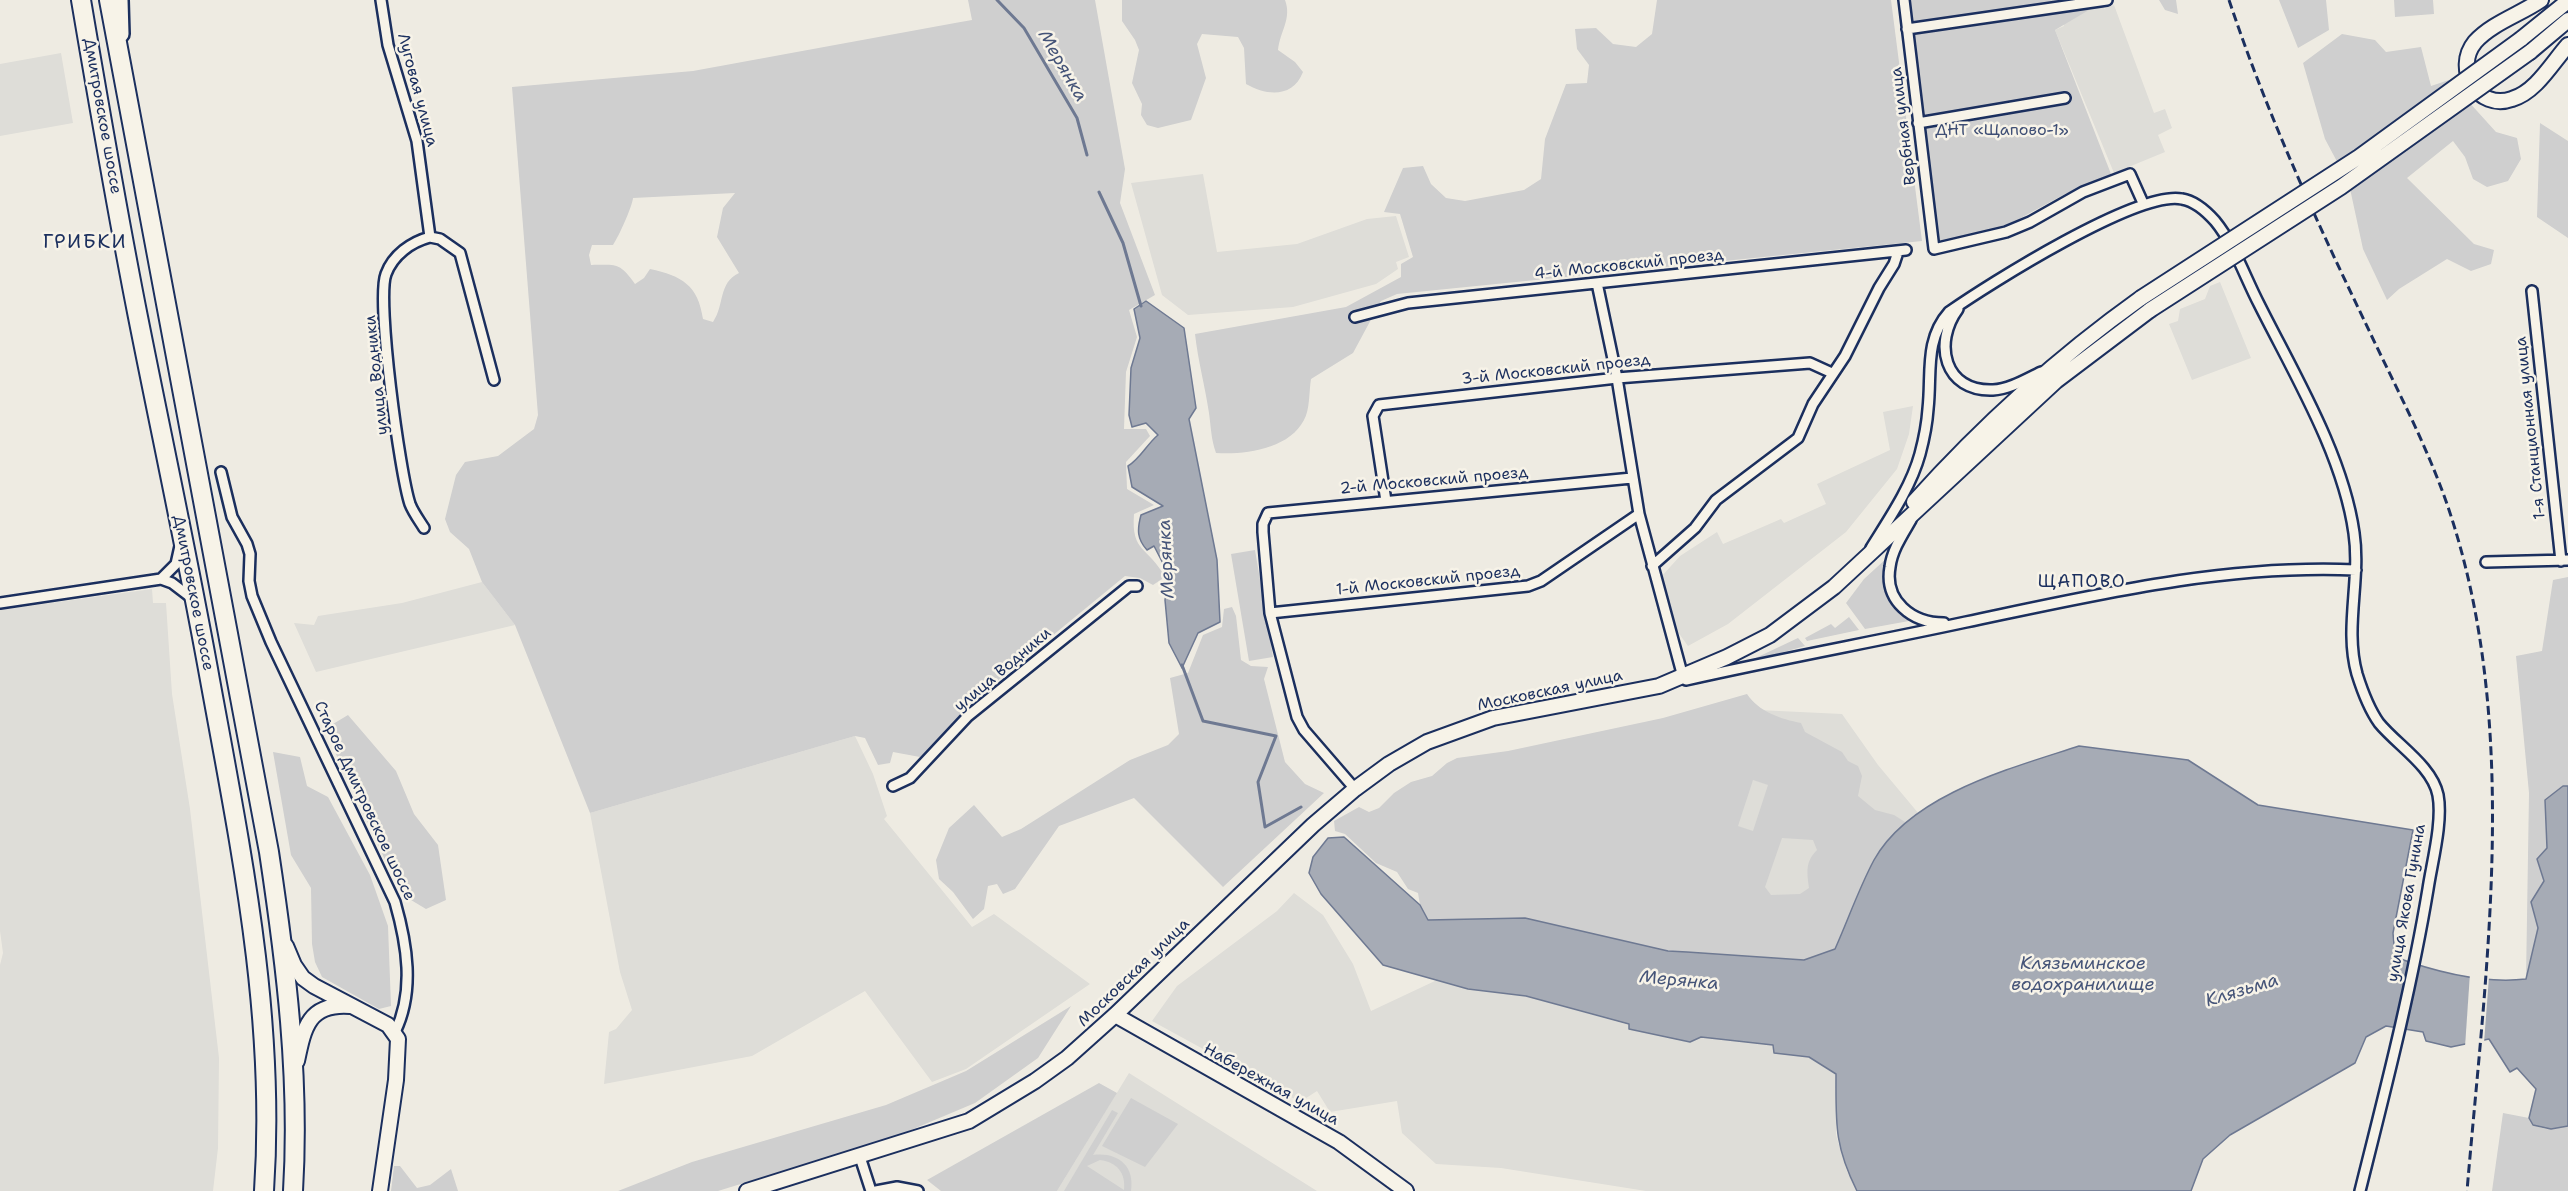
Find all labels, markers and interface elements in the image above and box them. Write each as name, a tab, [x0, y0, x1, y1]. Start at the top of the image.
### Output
water label: Мерянка	[1033, 26, 1091, 106]
street label: Луговая улица	[393, 31, 441, 149]
street label: Дмитровское шоссе	[79, 37, 125, 195]
street label: Вербная улица	[1887, 66, 1921, 186]
park label: ДНТ «Щапово-1»	[1935, 121, 2069, 141]
district label: ГРИБКИ	[43, 231, 127, 255]
street label: 4-й Московский проезд	[1533, 246, 1725, 284]
street label: улица Водники	[361, 314, 393, 436]
street label: 1-я Станционная улица	[2512, 336, 2550, 520]
street label: 3-й Московский проезд	[1461, 351, 1651, 389]
street label: 2-й Московский проезд	[1339, 463, 1529, 499]
street label: Дмитровское шоссе	[168, 514, 218, 672]
water label: Мерянка	[1154, 519, 1180, 599]
street label: 1-й Московский проезд	[1335, 562, 1521, 600]
district label: ЩАПОВО	[2038, 571, 2126, 593]
street label: улица Водники	[951, 624, 1055, 716]
street label: Московская улица	[1476, 666, 1624, 716]
street label: Старое Дмитровское шоссе	[309, 698, 419, 904]
street label: улица Якова Гунина	[2384, 823, 2430, 983]
street label: Московская улица	[1074, 915, 1194, 1031]
water label: Клязьминское водохранилище	[2011, 953, 2155, 996]
water label: Мерянка	[1639, 967, 1719, 995]
water label: Клязьма	[2203, 970, 2281, 1012]
street label: Набережная улица	[1200, 1040, 1342, 1130]

